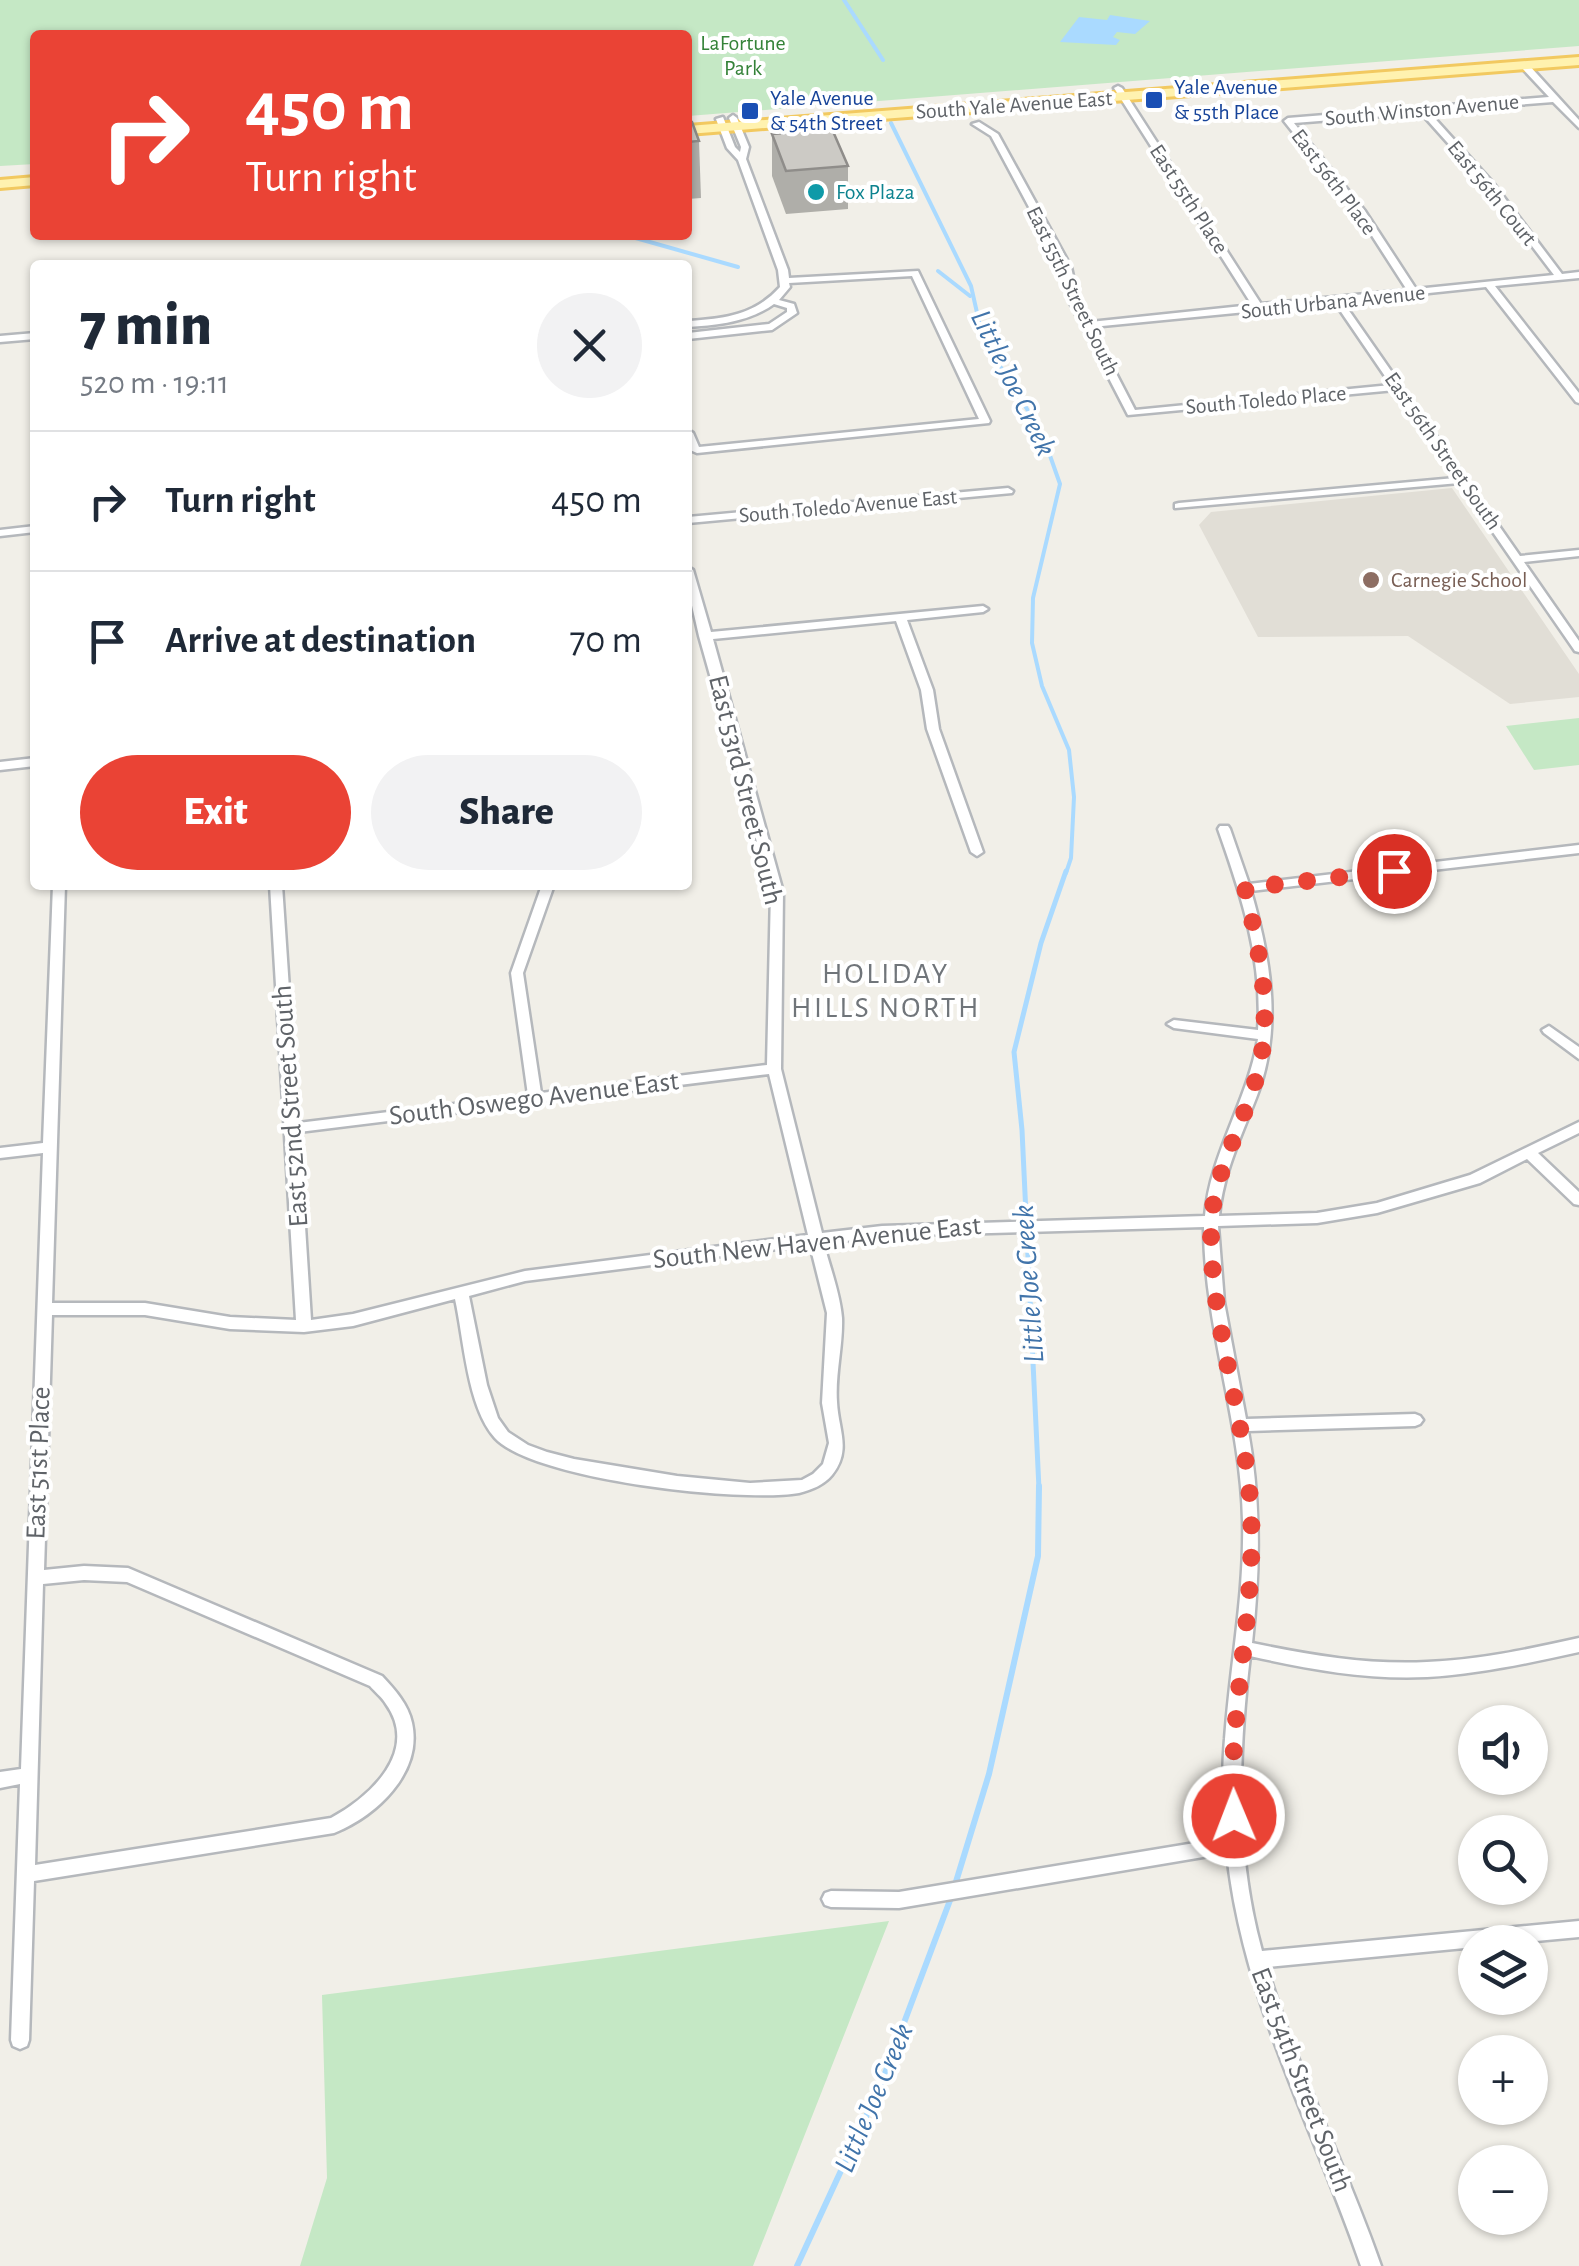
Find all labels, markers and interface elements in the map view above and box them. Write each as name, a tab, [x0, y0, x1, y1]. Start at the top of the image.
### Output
park label: LaFortune Park	[700, 32, 786, 79]
icon: right	[80, 70, 210, 200]
text: 450 m	[245, 73, 414, 143]
place label: Yale Avenue & 55th Place	[1174, 76, 1279, 123]
place label: Yale Avenue & 54th Street	[770, 87, 883, 134]
street label: South Yale Avenue East	[915, 87, 1113, 123]
marker: Yale Avenue & 55th Place	[1143, 89, 1165, 111]
street label: South Winston Avenue	[1324, 91, 1520, 129]
marker: Yale Avenue & 54th Street	[739, 100, 761, 122]
street label: East 56th Place	[1287, 125, 1381, 239]
street label: East 56th Court	[1443, 136, 1541, 250]
street label: East 55th Place	[1146, 140, 1232, 258]
text: Turn right	[245, 155, 417, 200]
marker: Fox Plaza	[805, 181, 827, 203]
place label: Fox Plaza	[836, 181, 915, 203]
street label: East 55th Street South	[1022, 203, 1124, 379]
street label: South Urbana Avenue	[1240, 281, 1426, 323]
button: close	[537, 293, 642, 398]
text: 7 min	[80, 296, 212, 356]
water label: Little Joe Creek	[965, 305, 1061, 461]
text: 520 m · 19:11	[80, 367, 229, 399]
street label: East 56th Street South	[1380, 368, 1506, 534]
street label: South Toledo Place	[1185, 382, 1347, 418]
icon: right	[80, 474, 135, 529]
text: Turn right	[165, 482, 315, 520]
text: 450 m	[551, 482, 642, 520]
street label: South Toledo Avenue East	[738, 486, 958, 526]
marker: Carnegie School	[1360, 569, 1382, 591]
place label: Carnegie School	[1391, 569, 1527, 591]
icon: arrive	[80, 614, 135, 669]
text: Arrive at destination	[165, 622, 476, 660]
text: 70 m	[569, 622, 642, 660]
street label: East 53rd Street South	[703, 672, 787, 908]
button: Exit	[80, 755, 351, 870]
button: Share	[371, 755, 642, 870]
pin	[1352, 829, 1437, 914]
icon: arrive	[1367, 844, 1422, 899]
district label: HOLIDAY HILLS NORTH	[791, 959, 981, 1023]
street label: East 52nd Street South	[269, 984, 313, 1228]
street label: South Oswego Avenue East	[388, 1067, 680, 1131]
water label: Little Joe Creek	[1008, 1204, 1049, 1364]
street label: South New Haven Avenue East	[652, 1212, 983, 1274]
street label: East 51st Place	[22, 1386, 56, 1540]
map controls	[1458, 1705, 1548, 2235]
button: sound	[1458, 1705, 1548, 1795]
position arrow	[1182, 1764, 1286, 1868]
button: search	[1458, 1815, 1548, 1905]
button: layers	[1458, 1925, 1548, 2015]
street label: East 54th Street South	[1245, 1964, 1357, 2196]
water label: Little Joe Creek	[829, 2019, 919, 2177]
button: +	[1458, 2035, 1548, 2125]
button: −	[1458, 2145, 1548, 2235]

